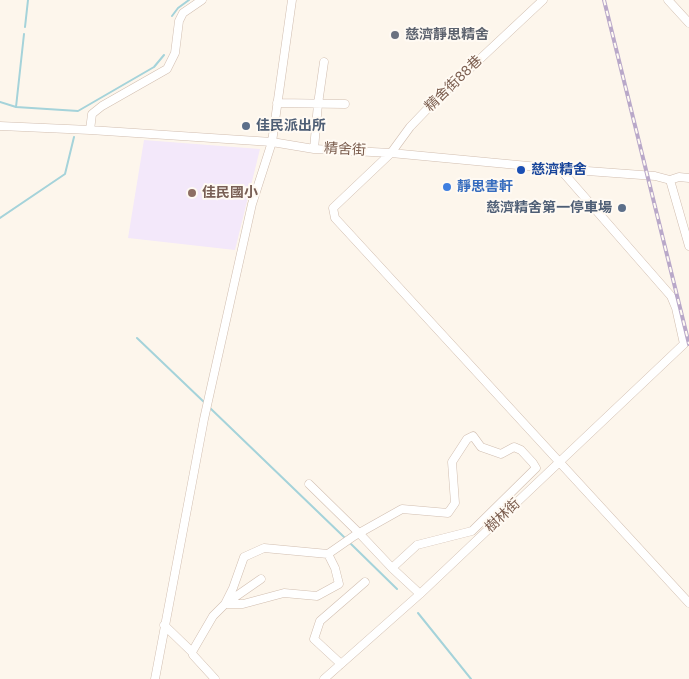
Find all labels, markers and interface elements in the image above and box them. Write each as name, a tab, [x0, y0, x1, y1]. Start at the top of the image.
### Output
place label: 慈濟靜思精舍	[405, 27, 489, 43]
marker: 慈濟靜思精舍	[389, 29, 401, 41]
street label: 精舍街88巷	[422, 53, 486, 115]
place label: 佳民派出所	[256, 118, 326, 134]
marker: 佳民派出所	[240, 120, 252, 132]
street label: 精舍街	[324, 141, 366, 159]
place label: 慈濟精舍	[531, 162, 587, 178]
marker: 慈濟精舍	[515, 164, 527, 176]
place label: 靜思書軒	[457, 179, 513, 195]
marker: 靜思書軒	[441, 181, 453, 193]
place label: 佳民國小	[202, 185, 258, 201]
marker: 佳民國小	[186, 187, 198, 199]
place label: 慈濟精舍第一停車場	[486, 200, 612, 216]
marker: 慈濟精舍第一停車場	[616, 202, 628, 214]
street label: 樹林街	[482, 496, 524, 536]

